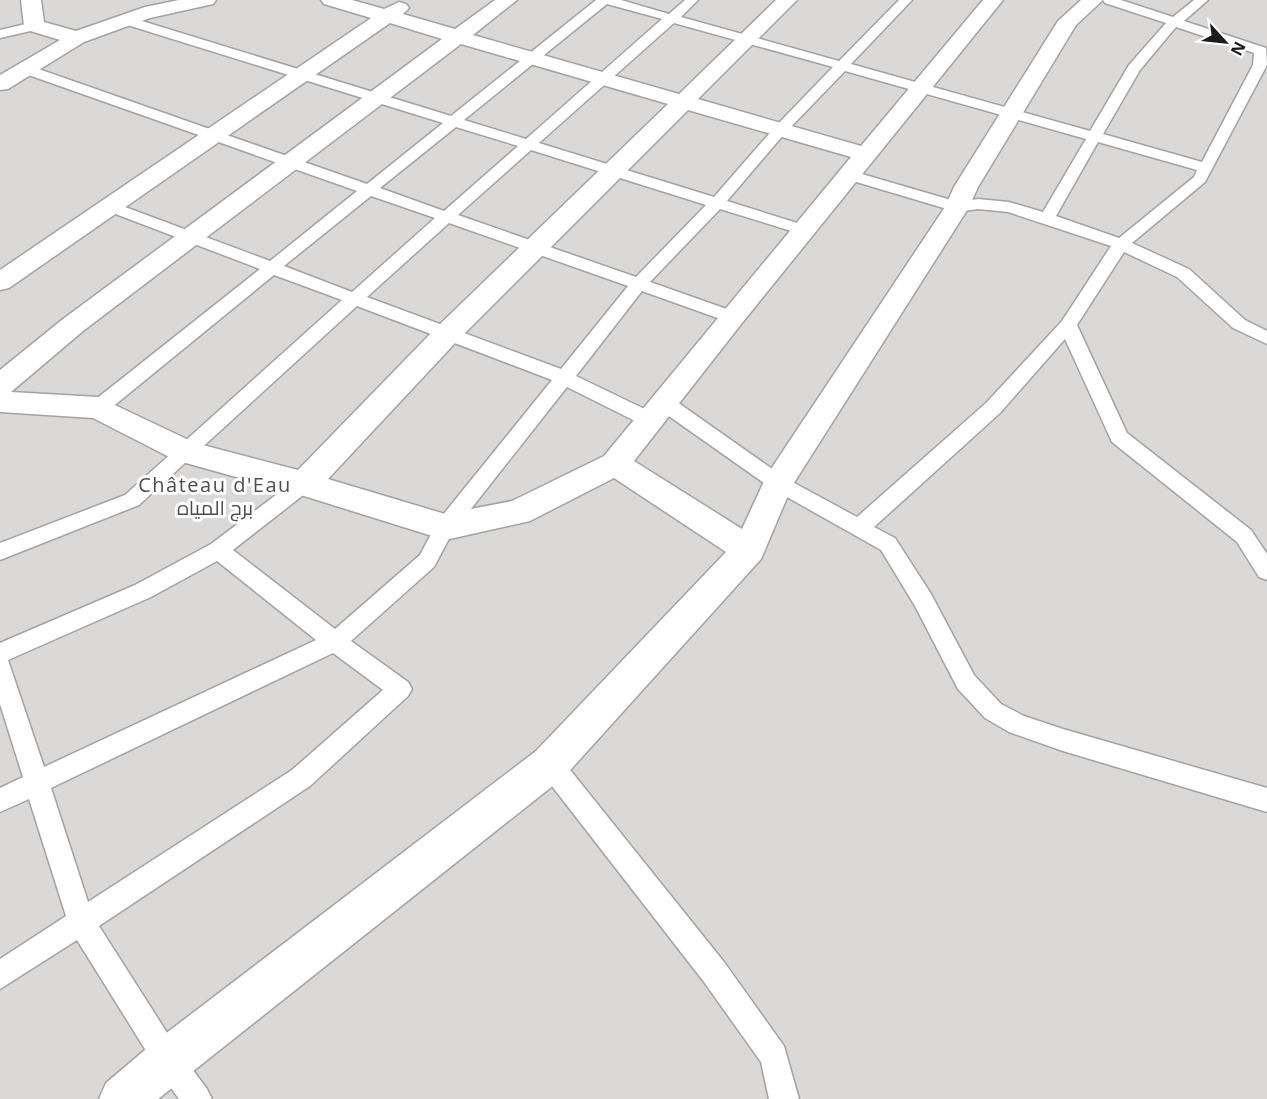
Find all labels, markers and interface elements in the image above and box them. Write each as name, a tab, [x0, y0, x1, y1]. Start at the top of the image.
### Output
north arrow	[1195, 12, 1255, 72]
text: N	[1226, 38, 1251, 60]
district label: Château d'Eau برج المياه	[138, 471, 292, 522]

